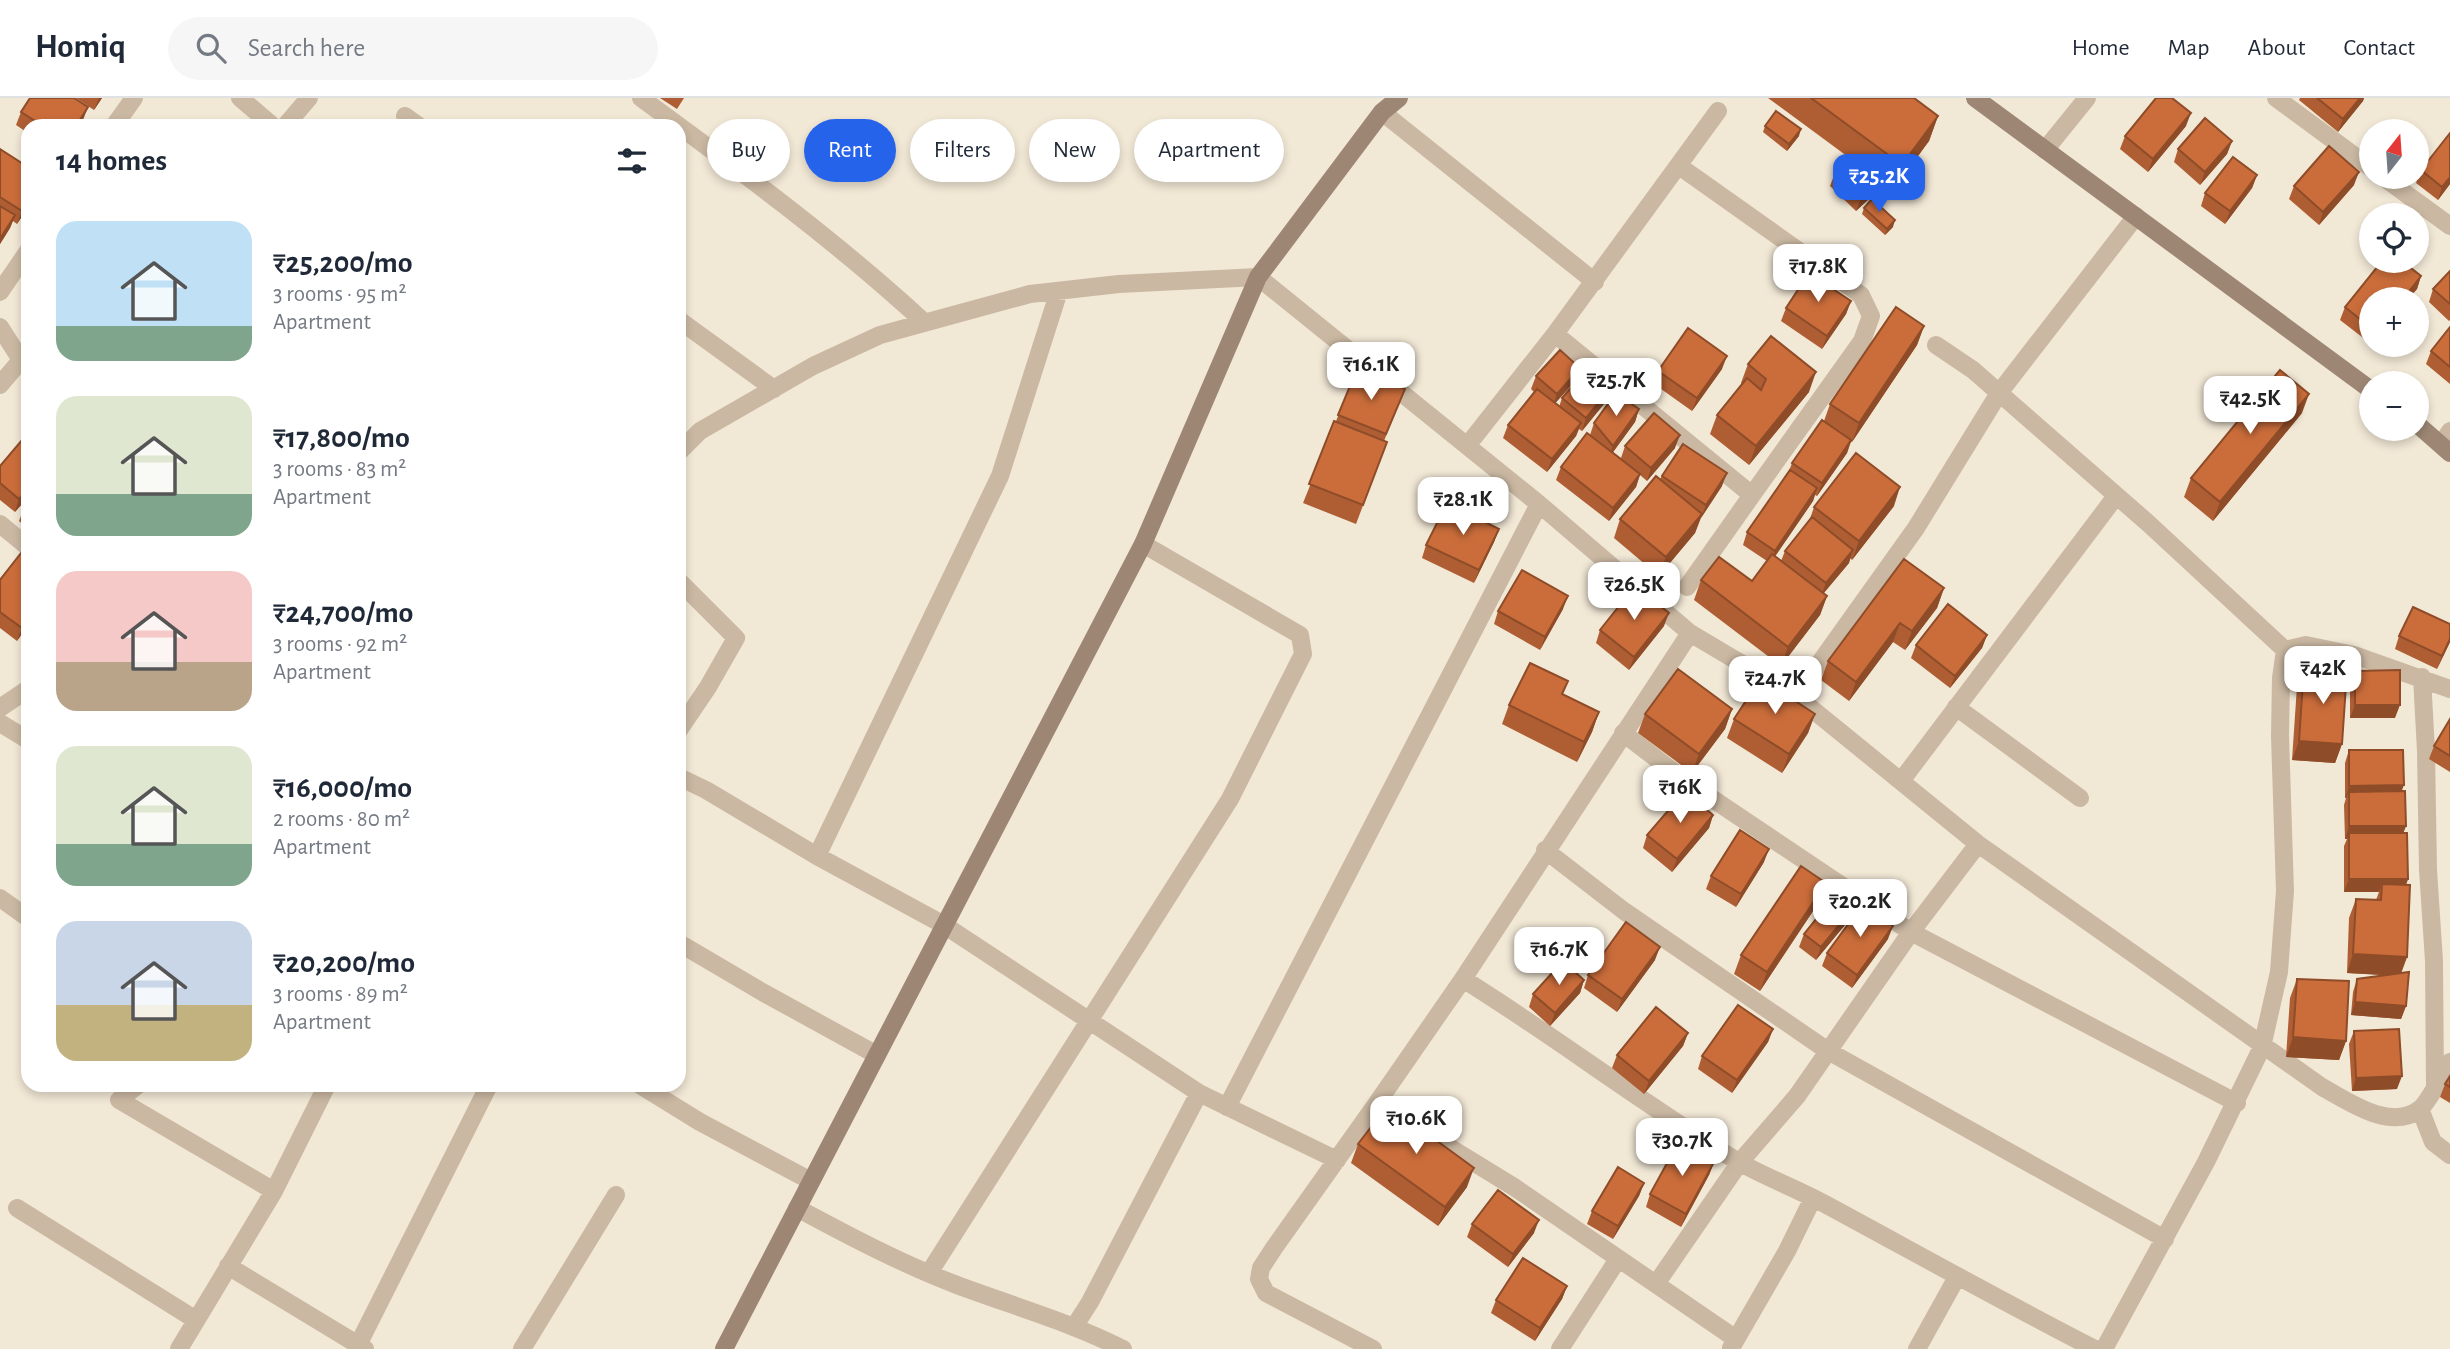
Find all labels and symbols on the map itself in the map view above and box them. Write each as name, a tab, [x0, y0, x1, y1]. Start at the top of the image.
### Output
north arrow	[2359, 119, 2429, 189]
pin: ₹25.2K	[1822, 155, 1936, 214]
pin: ₹17.8K	[1761, 244, 1875, 304]
pin: ₹16.1K	[1314, 342, 1428, 402]
pin: ₹25.7K	[1559, 358, 1673, 418]
pin: ₹42.5K	[2193, 376, 2307, 436]
pin: ₹28.1K	[1406, 478, 1520, 537]
pin: ₹26.5K	[1577, 562, 1691, 622]
pin: ₹42K	[2282, 646, 2364, 706]
pin: ₹24.7K	[1718, 656, 1832, 716]
pin: ₹16K	[1639, 766, 1721, 825]
pin: ₹20.2K	[1803, 880, 1917, 939]
pin: ₹16.7K	[1502, 928, 1616, 987]
pin: ₹10.6K	[1359, 1096, 1473, 1156]
pin: ₹30.7K	[1625, 1118, 1739, 1178]

